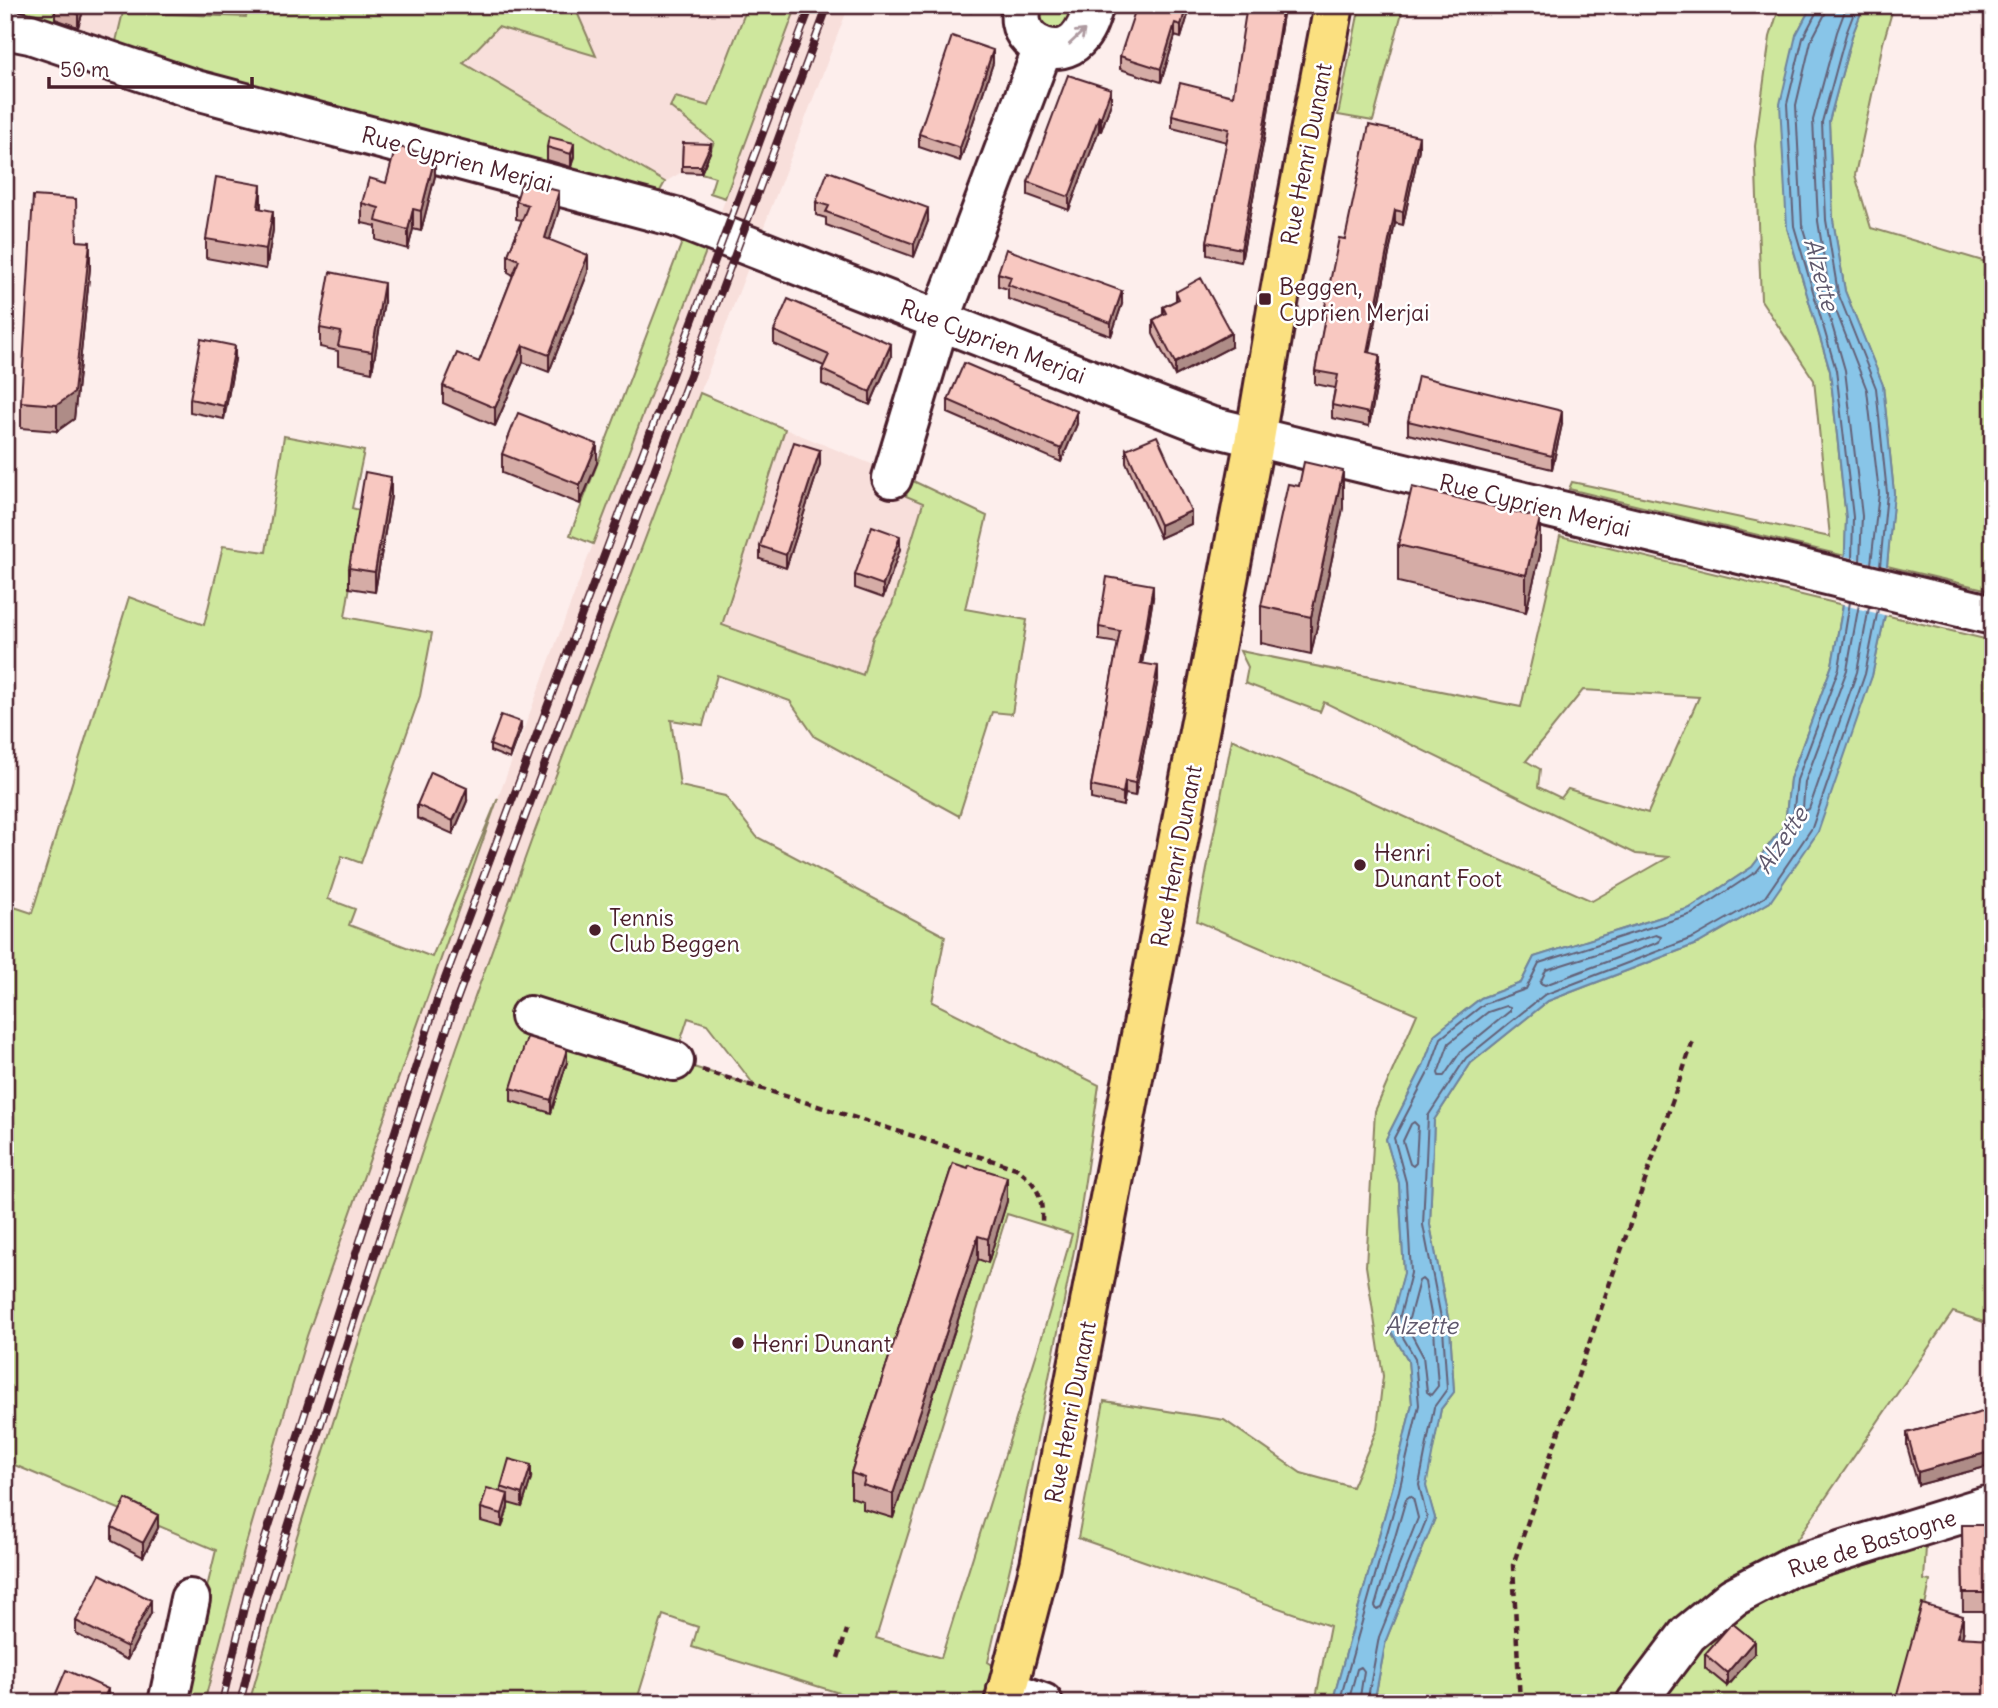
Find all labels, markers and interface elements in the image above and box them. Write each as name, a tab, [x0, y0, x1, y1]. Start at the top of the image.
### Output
one-way arrow	[1067, 29, 1085, 46]
scale bar	[49, 46, 252, 90]
text: 50 m	[60, 56, 109, 83]
street label: Rue Henri Dunant	[1274, 60, 1338, 247]
street label: Rue Cyprien Merjai	[359, 120, 555, 198]
water label: Alzette	[1798, 235, 1847, 315]
place label: Beggen, Cyprien Merjai	[1279, 272, 1429, 327]
marker: Beggen, Cyprien Merjai	[1257, 291, 1273, 307]
street label: Rue Cyprien Merjai	[896, 292, 1090, 390]
street label: Rue Cyprien Merjai	[1436, 467, 1634, 543]
street label: Rue Henri Dunant	[1144, 762, 1208, 949]
water label: Alzette	[1748, 799, 1815, 879]
place label: Henri Dunant Foot	[1374, 838, 1502, 893]
marker: Henri Dunant Foot	[1352, 857, 1368, 873]
place label: Tennis Club Beggen	[609, 903, 740, 958]
marker: Tennis Club Beggen	[587, 922, 603, 938]
water label: Alzette	[1384, 1310, 1460, 1340]
street label: Rue Henri Dunant	[1038, 1318, 1102, 1505]
place label: Henri Dunant	[752, 1329, 891, 1358]
marker: Henri Dunant	[730, 1335, 746, 1351]
street label: Rue de Bastogne	[1784, 1502, 1960, 1584]

